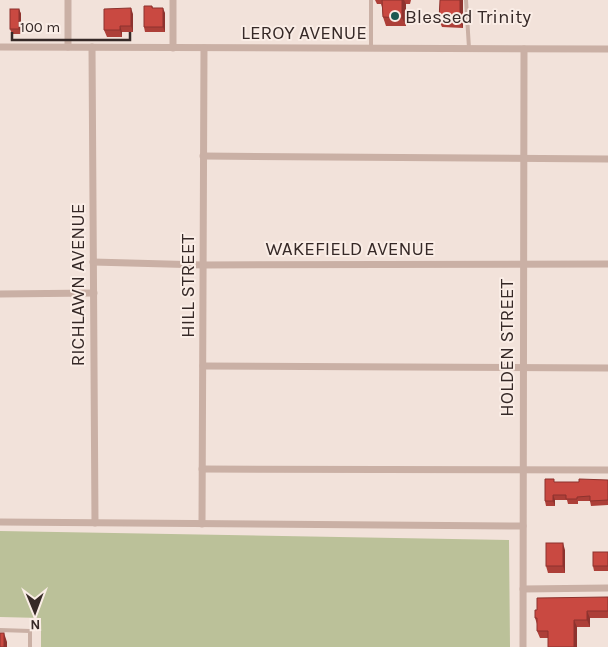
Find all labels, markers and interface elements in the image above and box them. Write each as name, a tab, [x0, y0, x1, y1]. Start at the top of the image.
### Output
place label: Blessed Trinity	[405, 6, 531, 28]
scale bar	[12, 10, 130, 42]
marker: Blessed Trinity	[389, 10, 401, 22]
text: 100 m	[20, 18, 60, 36]
street label: LEROY AVENUE	[241, 22, 367, 44]
street label: RICHLAWN AVENUE	[67, 204, 89, 366]
street label: HILL STREET	[177, 234, 199, 338]
street label: WAKEFIELD AVENUE	[265, 238, 435, 260]
street label: HOLDEN STREET	[496, 278, 518, 417]
north arrow	[10, 587, 60, 637]
text: N	[30, 616, 40, 633]

